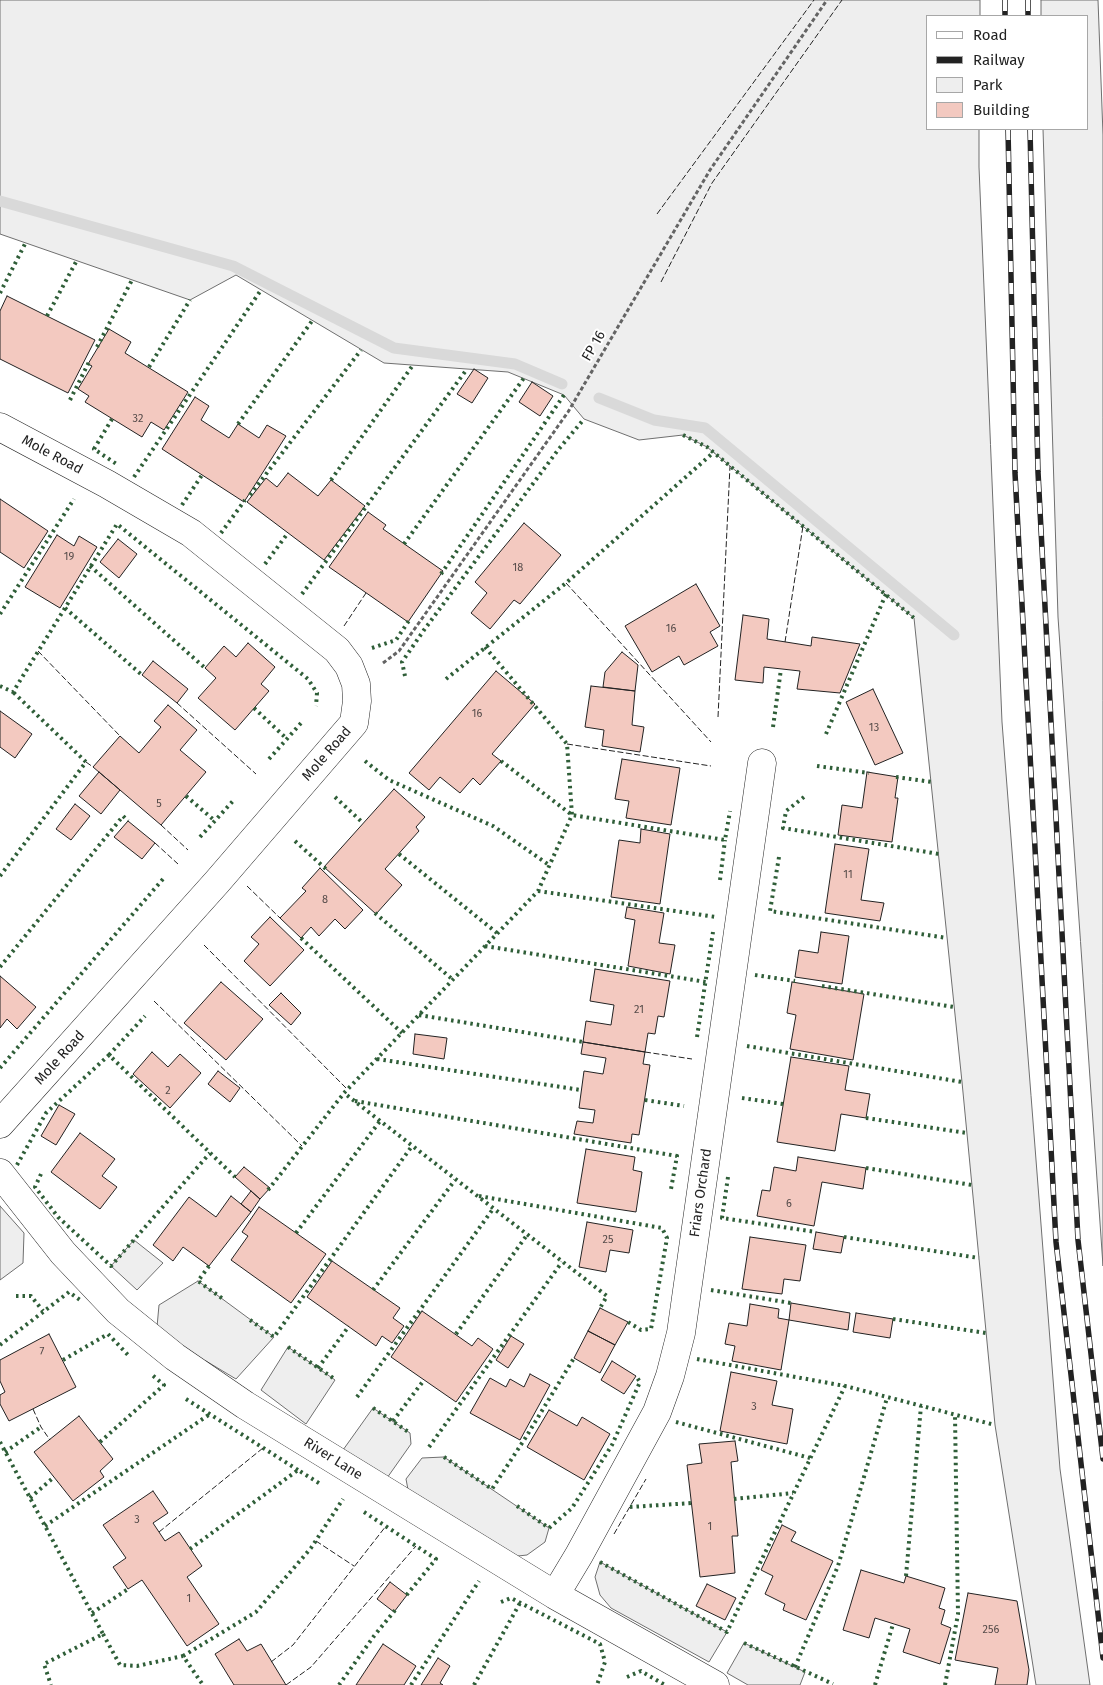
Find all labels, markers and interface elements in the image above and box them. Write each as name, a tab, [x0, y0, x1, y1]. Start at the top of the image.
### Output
legend	[926, 15, 1088, 130]
text: Road	[973, 26, 1008, 44]
text: Railway	[973, 51, 1025, 69]
text: Park	[973, 76, 1003, 94]
text: Building	[973, 101, 1029, 119]
street label: FP 16	[579, 328, 609, 364]
house number: 32	[133, 412, 143, 426]
street label: Mole Road	[19, 432, 85, 478]
house number: 19	[64, 550, 74, 564]
house number: 18	[513, 561, 523, 575]
house number: 16	[666, 622, 676, 636]
house number: 16	[472, 707, 482, 721]
house number: 13	[869, 721, 879, 735]
street label: Mole Road	[299, 723, 355, 785]
house number: 5	[156, 797, 162, 811]
house number: 11	[843, 868, 853, 882]
house number: 8	[322, 893, 328, 907]
house number: 21	[634, 1003, 644, 1017]
street label: Mole Road	[31, 1028, 89, 1088]
house number: 2	[165, 1084, 171, 1098]
street label: Friars Orchard	[686, 1148, 716, 1238]
house number: 6	[786, 1197, 792, 1211]
house number: 25	[603, 1233, 613, 1247]
house number: 7	[40, 1345, 44, 1359]
house number: 3	[751, 1400, 757, 1414]
street label: River Lane	[300, 1434, 366, 1484]
house number: 3	[134, 1513, 140, 1527]
house number: 1	[708, 1520, 712, 1534]
house number: 1	[187, 1592, 191, 1606]
house number: 256	[983, 1623, 999, 1637]

